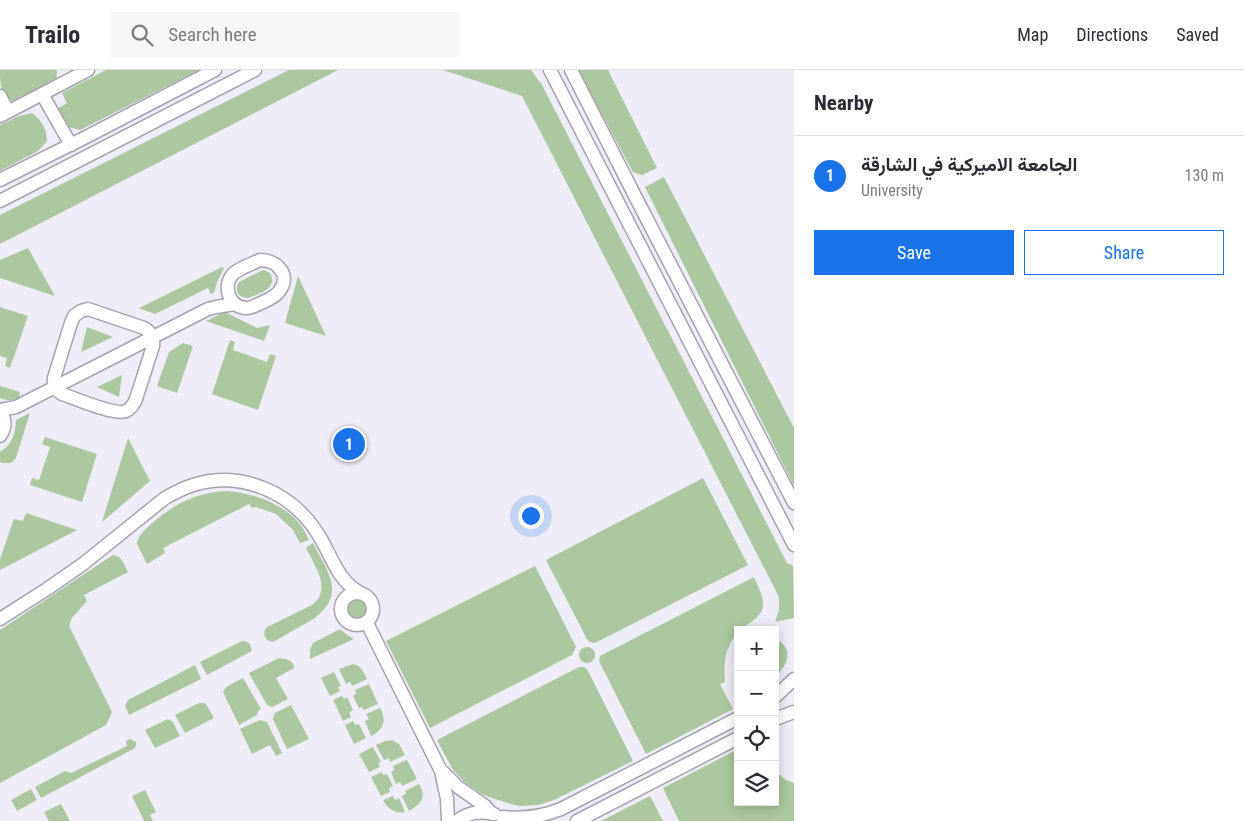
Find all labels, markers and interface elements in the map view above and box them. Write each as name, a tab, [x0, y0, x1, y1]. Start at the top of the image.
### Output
search box	[110, 12, 460, 57]
text: Trailo	[25, 21, 80, 49]
icon: search	[128, 21, 156, 49]
text: Search here	[168, 23, 257, 46]
text: Map	[1017, 24, 1048, 45]
text: Directions	[1076, 24, 1148, 45]
text: Saved	[1176, 24, 1219, 45]
text: Nearby	[814, 91, 873, 115]
text: الجامعة الاميركية في الشارقة	[861, 153, 1078, 176]
text: 1	[826, 166, 834, 185]
text: 130 m	[1185, 166, 1224, 185]
text: University	[861, 181, 923, 200]
button: Save	[814, 230, 1014, 275]
button: Share	[1024, 230, 1224, 275]
pin: 1	[333, 425, 365, 463]
your location	[518, 503, 544, 529]
map controls	[734, 626, 779, 806]
button: +	[734, 626, 779, 671]
button: −	[734, 671, 779, 716]
button: locate	[734, 716, 779, 761]
button: layers	[734, 761, 779, 806]

